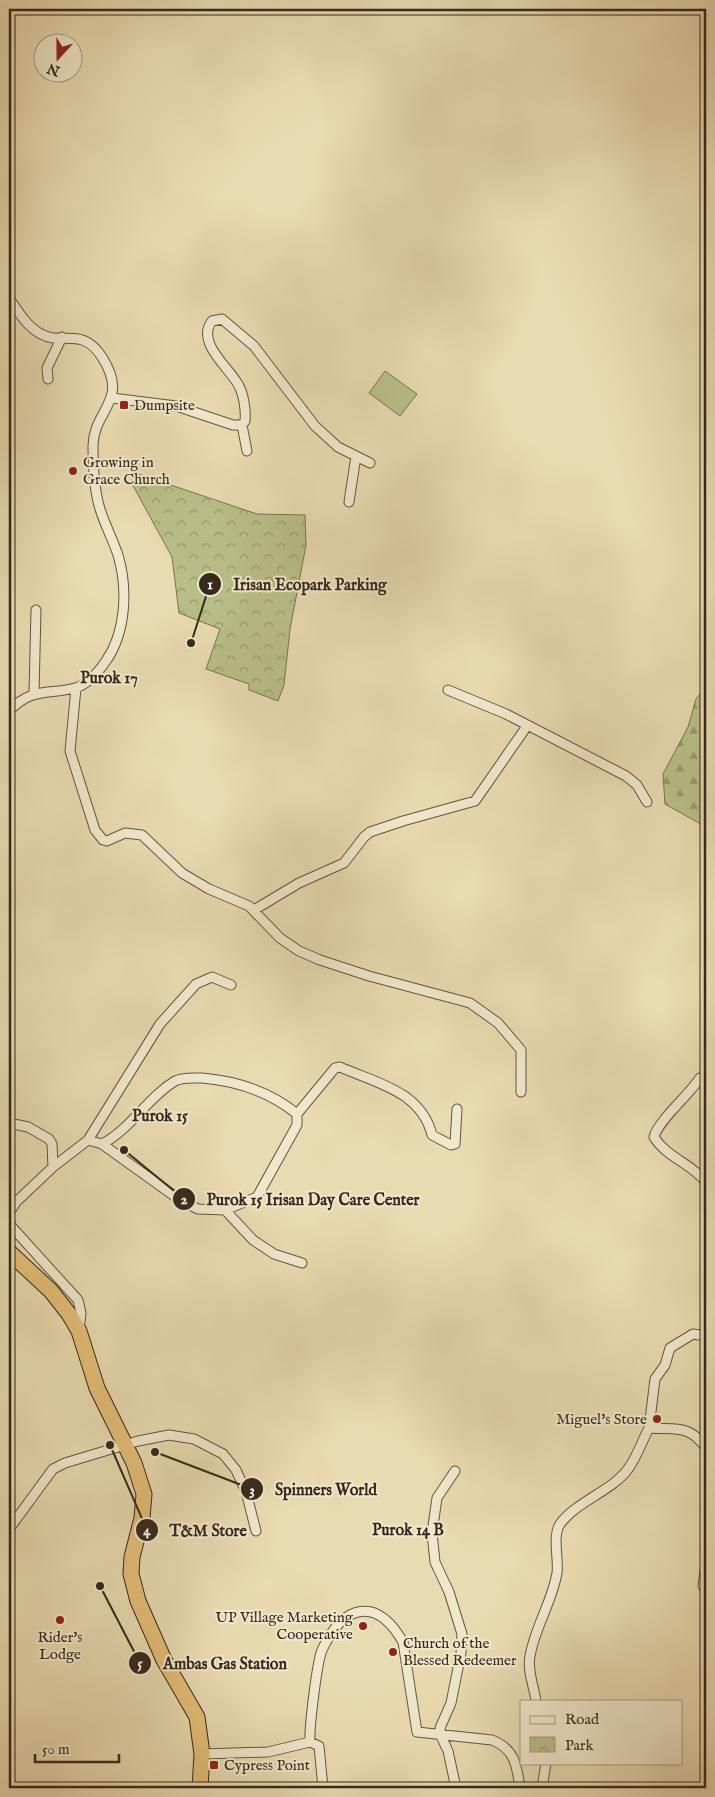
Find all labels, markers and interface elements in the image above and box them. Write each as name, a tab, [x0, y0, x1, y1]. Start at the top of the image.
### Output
north arrow	[32, 32, 82, 82]
text: N	[45, 59, 64, 80]
place label: Dumpsite	[134, 396, 195, 415]
marker: Dumpsite	[118, 399, 130, 411]
place label: Growing in Grace Church	[83, 453, 170, 489]
marker: Growing in Grace Church	[67, 465, 79, 477]
callout: Irisan Ecopark Parking	[198, 568, 396, 599]
text: 1	[207, 575, 213, 594]
text: Irisan Ecopark Parking	[233, 576, 388, 596]
district label: Purok 17	[80, 669, 138, 689]
district label: Purok 15	[132, 1107, 188, 1127]
callout: Purok 15 Irisan Day Care Center	[171, 1184, 429, 1215]
text: 2	[180, 1190, 188, 1209]
text: Purok 15 Irisan Day Care Center	[207, 1191, 420, 1211]
place label: Miguel's Store	[556, 1410, 647, 1429]
marker: Miguel's Store	[651, 1413, 663, 1425]
callout: Spinners World	[240, 1474, 387, 1505]
text: 3	[249, 1481, 255, 1500]
text: Spinners World	[275, 1481, 378, 1501]
callout: T&M Store	[135, 1515, 257, 1546]
text: 4	[143, 1521, 151, 1540]
district label: Purok 14 B	[372, 1521, 444, 1541]
text: T&M Store	[168, 1522, 247, 1542]
place label: UP Village Marketing Cooperative	[215, 1608, 354, 1644]
marker: Rider's Lodge	[54, 1614, 66, 1626]
marker: UP Village Marketing Cooperative	[357, 1620, 369, 1632]
place label: Rider's Lodge	[38, 1628, 82, 1664]
place label: Church of the Blessed Redeemer	[403, 1634, 517, 1670]
marker: Church of the Blessed Redeemer	[387, 1646, 399, 1658]
callout: Ambas Gas Station	[128, 1647, 297, 1678]
text: 5	[137, 1654, 143, 1673]
text: Ambas Gas Station	[162, 1655, 287, 1675]
legend	[520, 1700, 682, 1764]
text: Road	[565, 1710, 600, 1729]
scale bar	[35, 1732, 119, 1764]
text: Park	[565, 1736, 595, 1755]
text: 50 m	[42, 1740, 70, 1759]
place label: Cypress Point	[224, 1756, 310, 1775]
marker: Cypress Point	[208, 1759, 220, 1771]

